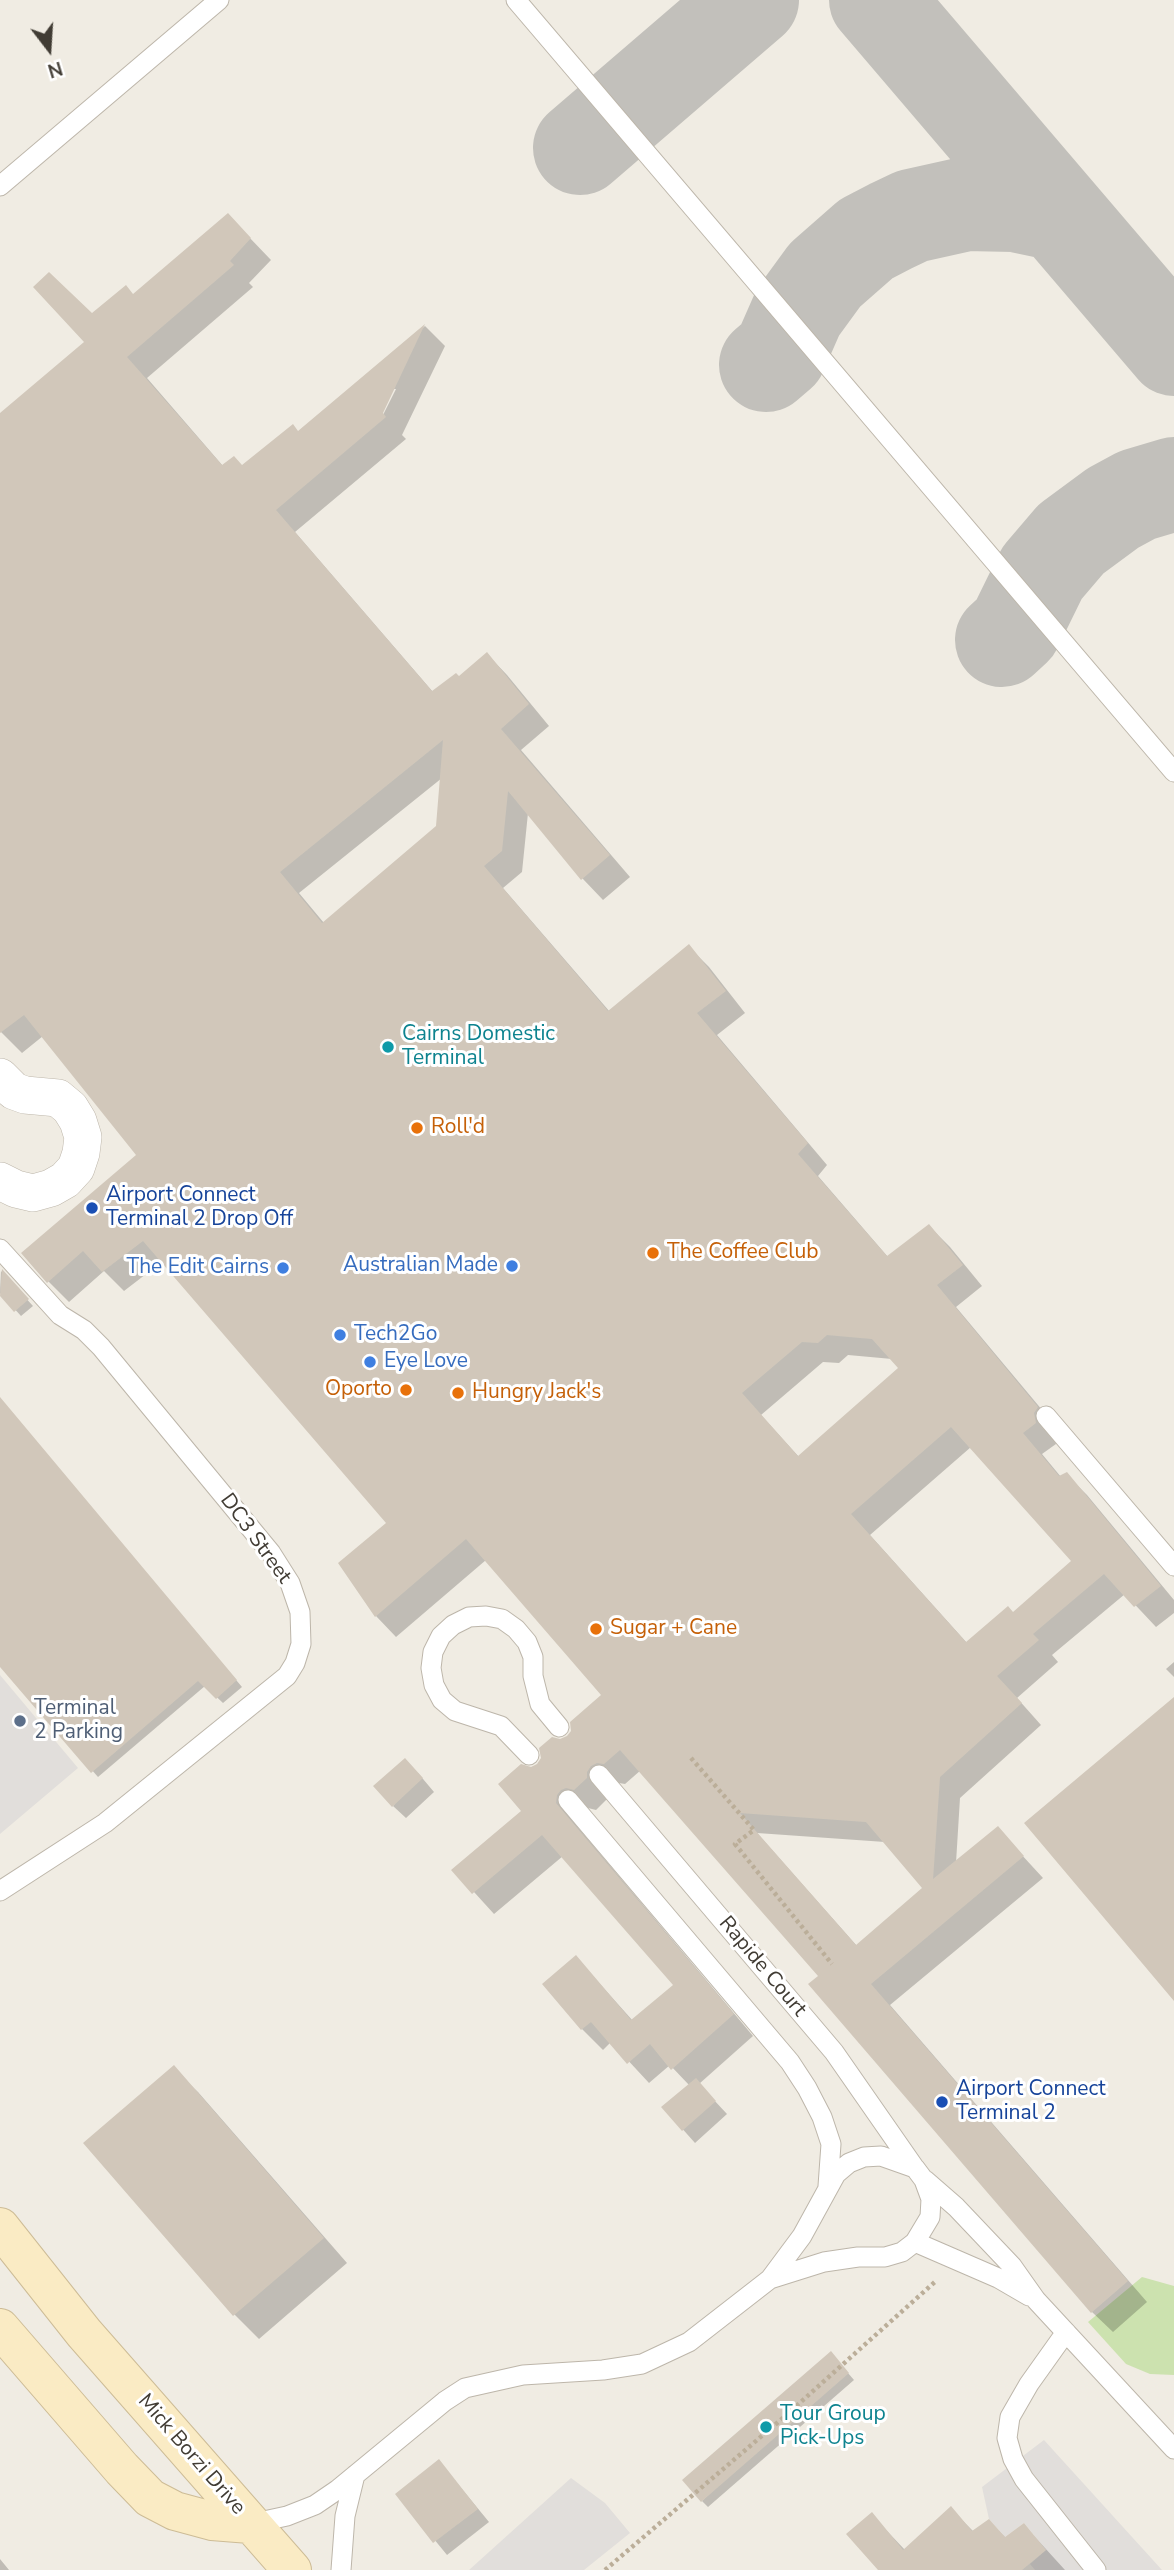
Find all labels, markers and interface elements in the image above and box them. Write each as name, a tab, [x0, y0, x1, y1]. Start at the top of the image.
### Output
north arrow	[14, 14, 84, 84]
text: N	[45, 55, 66, 84]
place label: Cairns Domestic Terminal	[402, 1022, 555, 1072]
marker: Cairns Domestic Terminal	[380, 1039, 396, 1055]
place label: Roll'd	[431, 1115, 485, 1141]
marker: Roll'd	[409, 1120, 425, 1136]
place label: Airport Connect Terminal 2 Drop Off	[106, 1183, 293, 1233]
marker: Airport Connect Terminal 2 Drop Off	[84, 1200, 100, 1216]
place label: The Coffee Club	[667, 1240, 819, 1266]
marker: The Coffee Club	[645, 1245, 661, 1261]
place label: Australian Made	[343, 1253, 498, 1279]
place label: The Edit Cairns	[127, 1255, 269, 1281]
marker: Australian Made	[504, 1258, 520, 1274]
marker: The Edit Cairns	[275, 1260, 291, 1276]
place label: Tech2Go	[354, 1322, 437, 1348]
marker: Tech2Go	[332, 1327, 348, 1343]
place label: Eye Love	[384, 1349, 468, 1375]
marker: Eye Love	[362, 1354, 378, 1370]
place label: Oporto	[325, 1377, 392, 1403]
place label: Hungry Jack's	[472, 1380, 601, 1406]
marker: Oporto	[398, 1382, 414, 1398]
marker: Hungry Jack's	[450, 1385, 466, 1401]
street label: DC3 Street	[214, 1489, 296, 1589]
place label: Sugar + Cane	[610, 1616, 737, 1642]
marker: Sugar + Cane	[588, 1621, 604, 1637]
place label: Terminal 2 Parking	[34, 1696, 123, 1746]
marker: Terminal 2 Parking	[12, 1713, 28, 1729]
street label: Rapide Court	[713, 1912, 811, 2022]
place label: Airport Connect Terminal 2	[956, 2077, 1106, 2127]
marker: Airport Connect Terminal 2	[934, 2094, 950, 2110]
street label: Mick Borzi Drive	[132, 2389, 250, 2521]
place label: Tour Group Pick-Ups	[780, 2402, 886, 2452]
marker: Tour Group Pick-Ups	[758, 2419, 774, 2435]

